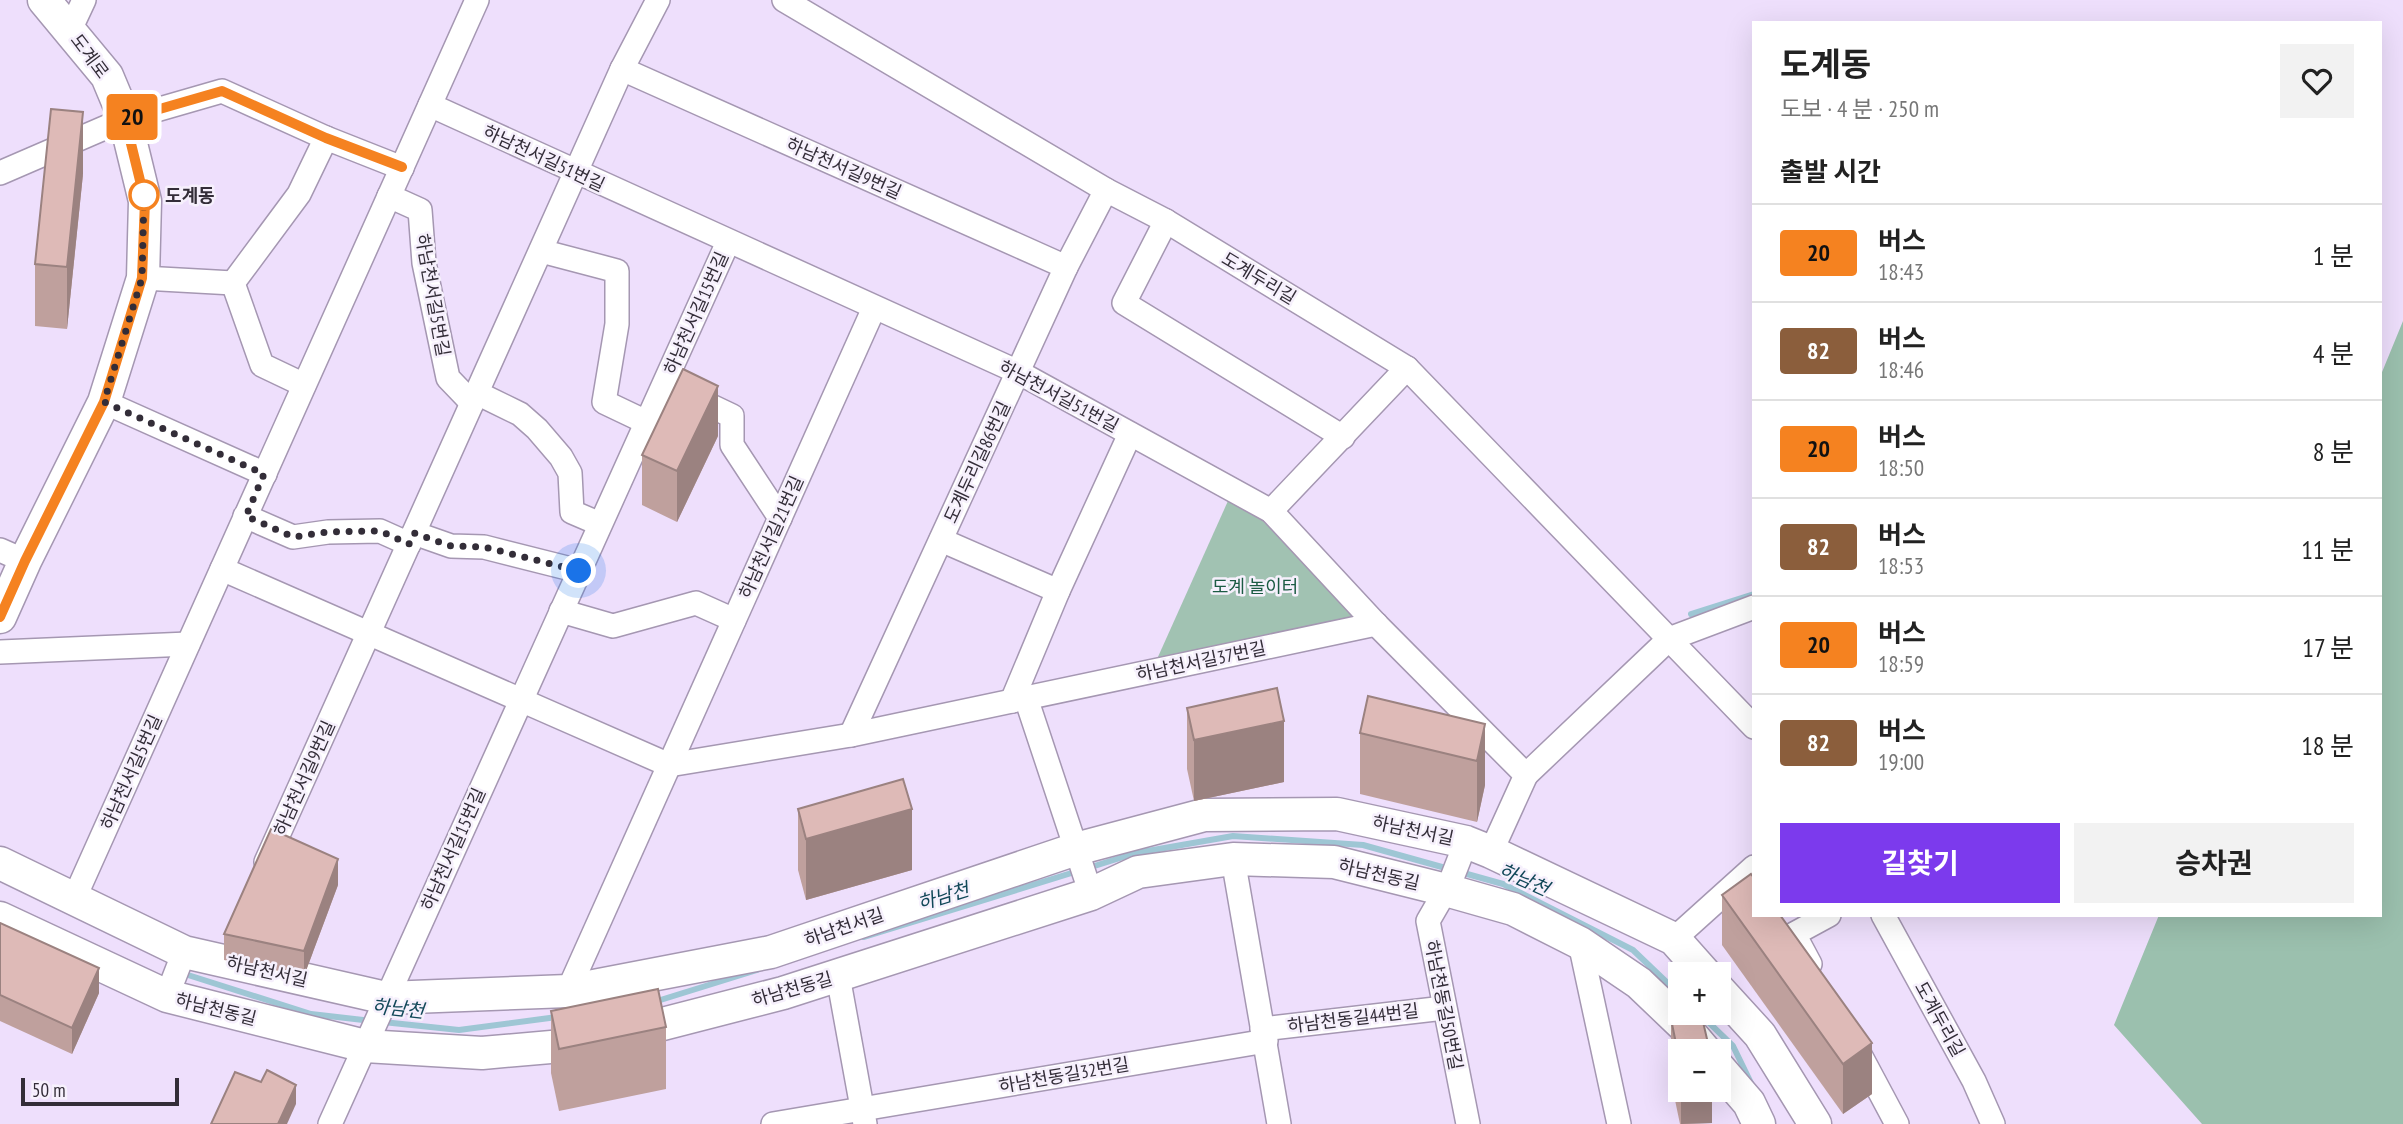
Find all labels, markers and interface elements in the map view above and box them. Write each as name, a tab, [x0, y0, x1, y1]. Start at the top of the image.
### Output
street label: 도계로	[66, 29, 114, 83]
text: 도계동	[1780, 42, 1871, 85]
button: heart	[2280, 44, 2354, 118]
line badge: 20	[100, 94, 164, 140]
text: 도보 · 4 분 · 250 m	[1780, 94, 1939, 123]
text: 20	[121, 101, 143, 132]
street label: 하남천서길51번길	[479, 120, 609, 196]
street label: 하남천서길9번길	[783, 132, 905, 204]
text: 출발 시간	[1780, 155, 1881, 188]
marker: 도계동	[129, 180, 159, 210]
place label: 도계동	[165, 184, 215, 207]
text: 버스	[1878, 224, 1926, 257]
street label: 하남천서길5번길	[411, 232, 455, 358]
text: 20	[1807, 237, 1830, 268]
text: 1 분	[2313, 239, 2354, 272]
street label: 도계두리길	[1218, 247, 1300, 309]
street label: 하남천서길15번길	[659, 248, 733, 378]
text: 18:43	[1878, 257, 1924, 286]
text: 버스	[1878, 322, 1926, 355]
text: 82	[1807, 335, 1830, 366]
text: 4 분	[2313, 337, 2354, 370]
street label: 하남천서길51번길	[995, 355, 1123, 437]
text: 18:46	[1878, 355, 1924, 384]
street label: 도계두리길86번길	[939, 397, 1015, 527]
text: 버스	[1878, 420, 1926, 453]
text: 20	[1807, 433, 1830, 464]
text: 8 분	[2313, 435, 2354, 468]
text: 18:50	[1878, 453, 1924, 482]
street label: 하남천서길21번길	[734, 472, 808, 602]
text: 버스	[1878, 518, 1926, 551]
text: 82	[1807, 531, 1830, 562]
text: 11 분	[2301, 533, 2354, 566]
text: 18:53	[1878, 551, 1924, 580]
your location	[561, 553, 596, 588]
park label: 도계 놀이터	[1212, 575, 1298, 598]
text: 버스	[1878, 616, 1926, 649]
text: 20	[1807, 629, 1830, 660]
text: 17 분	[2302, 631, 2354, 664]
street label: 하남천서길37번길	[1134, 636, 1268, 686]
text: 18:59	[1878, 649, 1924, 678]
street label: 하남천서길5번길	[95, 711, 167, 833]
text: 버스	[1878, 714, 1926, 747]
street label: 하남천서길9번길	[268, 717, 340, 839]
text: 82	[1807, 727, 1830, 758]
text: 18 분	[2301, 729, 2354, 762]
text: 19:00	[1878, 747, 1924, 776]
street label: 하남천서길15번길	[416, 784, 490, 914]
street label: 하남천서길	[1370, 810, 1456, 850]
button: 길찾기	[1780, 823, 2060, 903]
button: 승차권	[2074, 823, 2354, 903]
street label: 하남천동길	[1336, 853, 1422, 895]
water label: 하남천	[1495, 857, 1554, 901]
water label: 하남천	[914, 876, 973, 915]
street label: 하남천서길	[801, 903, 887, 951]
street label: 하남천동길50번길	[1420, 938, 1468, 1072]
street label: 하남천서길	[224, 950, 310, 992]
map controls	[1668, 962, 1731, 1102]
button: +	[1668, 962, 1731, 1025]
street label: 하남천동길	[749, 967, 835, 1011]
street label: 도계두리길	[1910, 977, 1970, 1061]
street label: 하남천동길	[173, 988, 259, 1030]
water label: 하남천	[371, 993, 427, 1023]
street label: 하남천동길44번길	[1286, 999, 1420, 1037]
button: −	[1668, 1039, 1731, 1102]
street label: 하남천동길32번길	[997, 1052, 1131, 1098]
scale bar	[21, 1075, 178, 1107]
text: 50 m	[32, 1078, 66, 1102]

